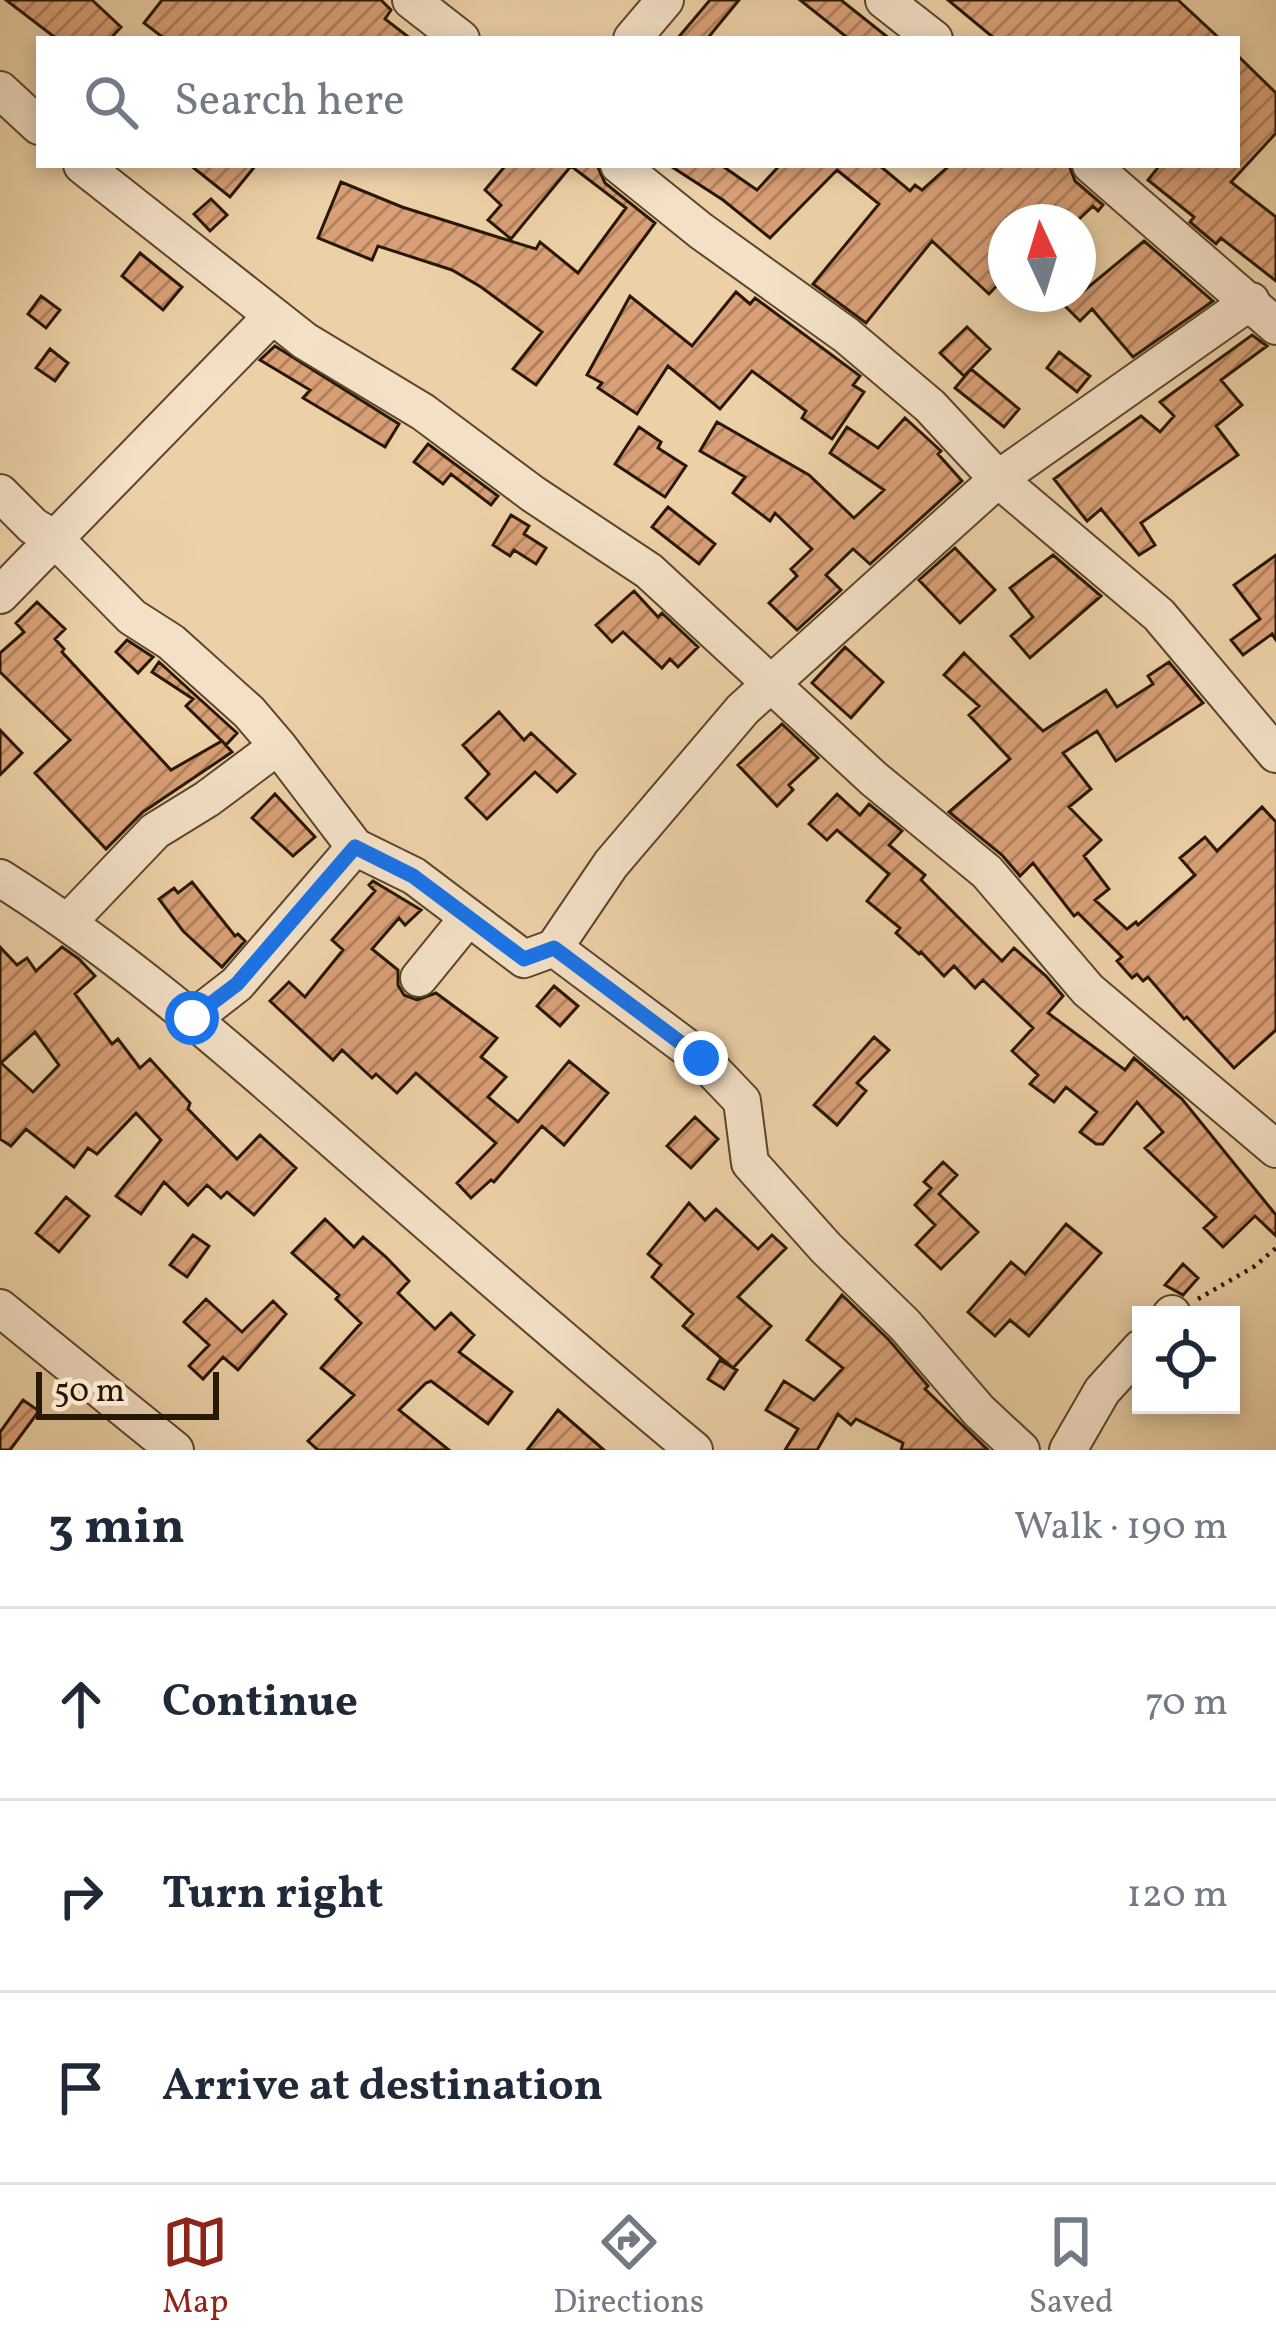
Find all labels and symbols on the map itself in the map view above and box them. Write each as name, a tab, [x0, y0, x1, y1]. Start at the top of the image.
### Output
north arrow	[988, 204, 1096, 312]
route start	[165, 991, 219, 1045]
route end	[674, 1031, 728, 1085]
scale bar	[36, 1366, 219, 1419]

